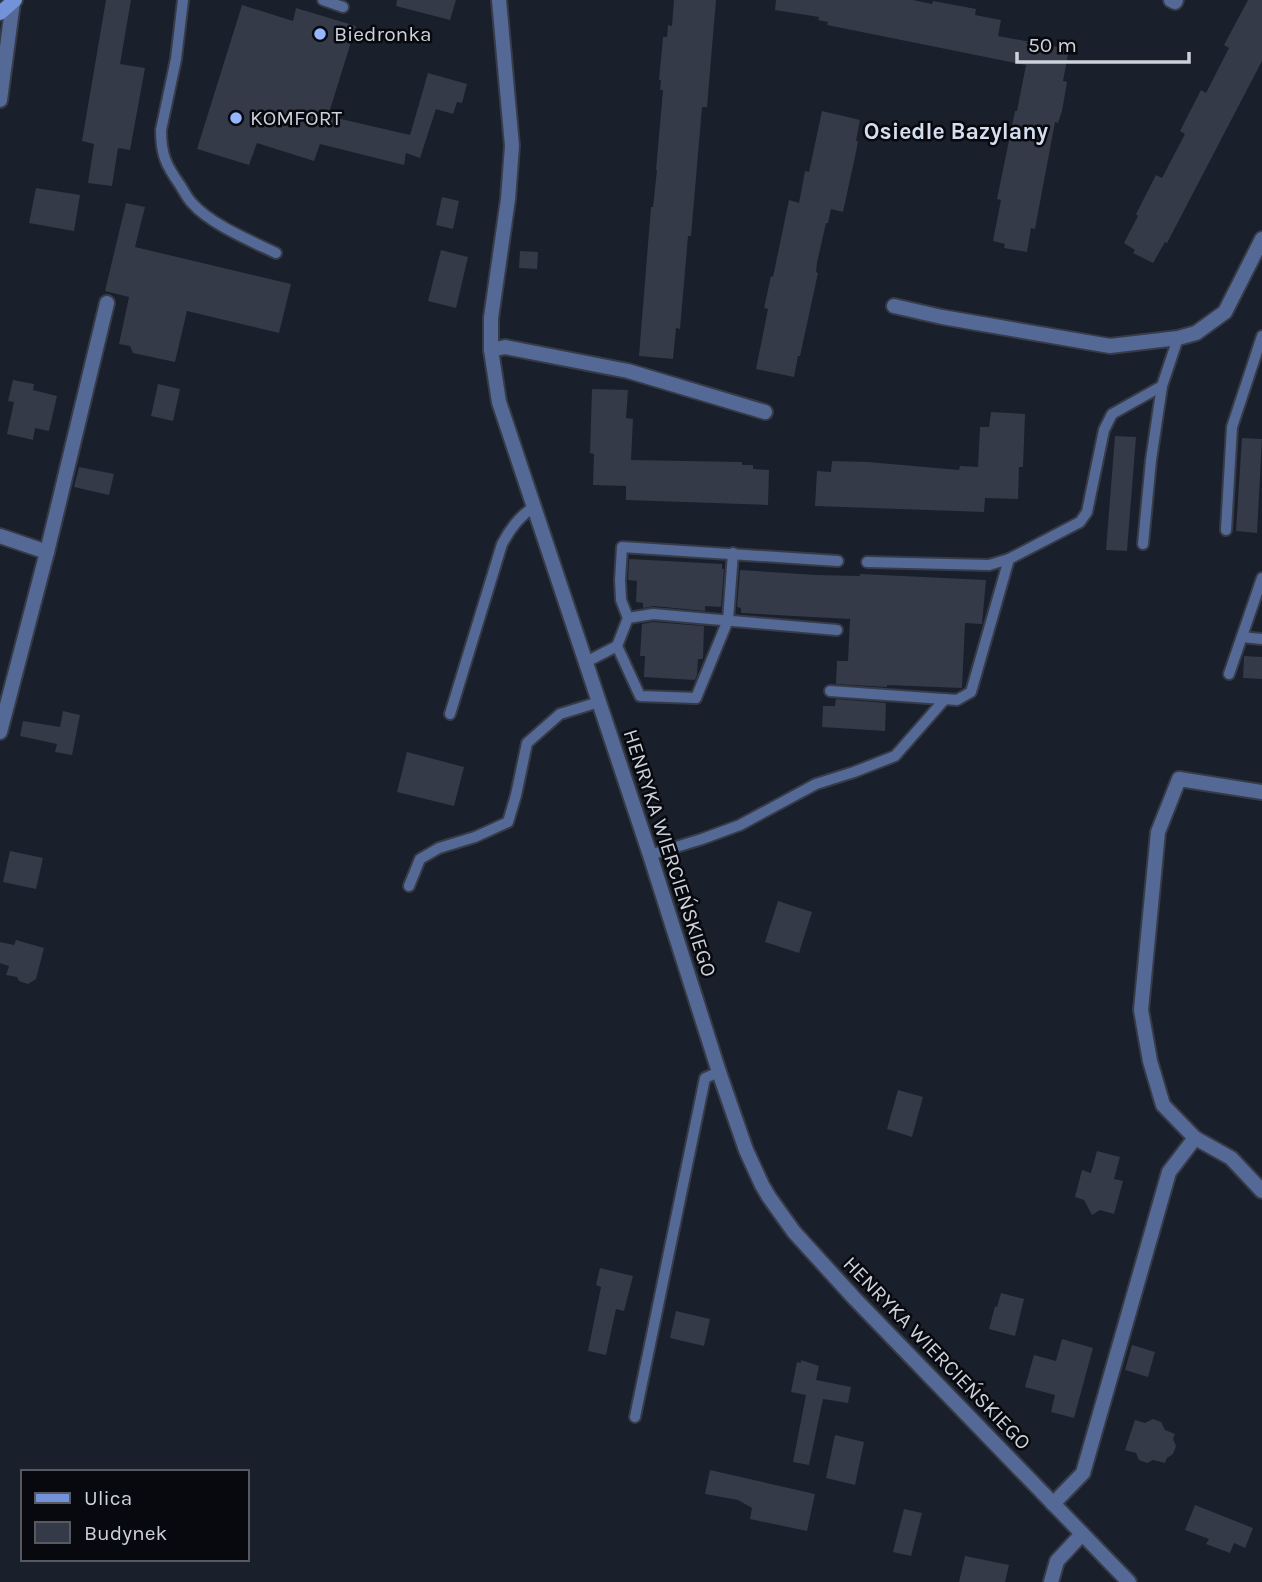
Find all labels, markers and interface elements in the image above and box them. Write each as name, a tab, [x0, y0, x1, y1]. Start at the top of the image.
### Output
scale bar	[1017, 21, 1188, 65]
place label: Biedronka	[334, 22, 432, 46]
marker: Biedronka	[312, 26, 328, 42]
text: 50 m	[1028, 33, 1077, 57]
place label: KOMFORT	[250, 106, 343, 130]
marker: KOMFORT	[228, 110, 244, 126]
district label: Osiedle Bazylany	[864, 118, 1049, 145]
street label: HENRYKA WIERCIEŃSKIEGO	[619, 726, 721, 980]
street label: HENRYKA WIERCIEŃSKIEGO	[838, 1252, 1036, 1454]
legend	[21, 1470, 248, 1561]
text: Ulica	[84, 1486, 132, 1510]
text: Budynek	[84, 1521, 167, 1545]

